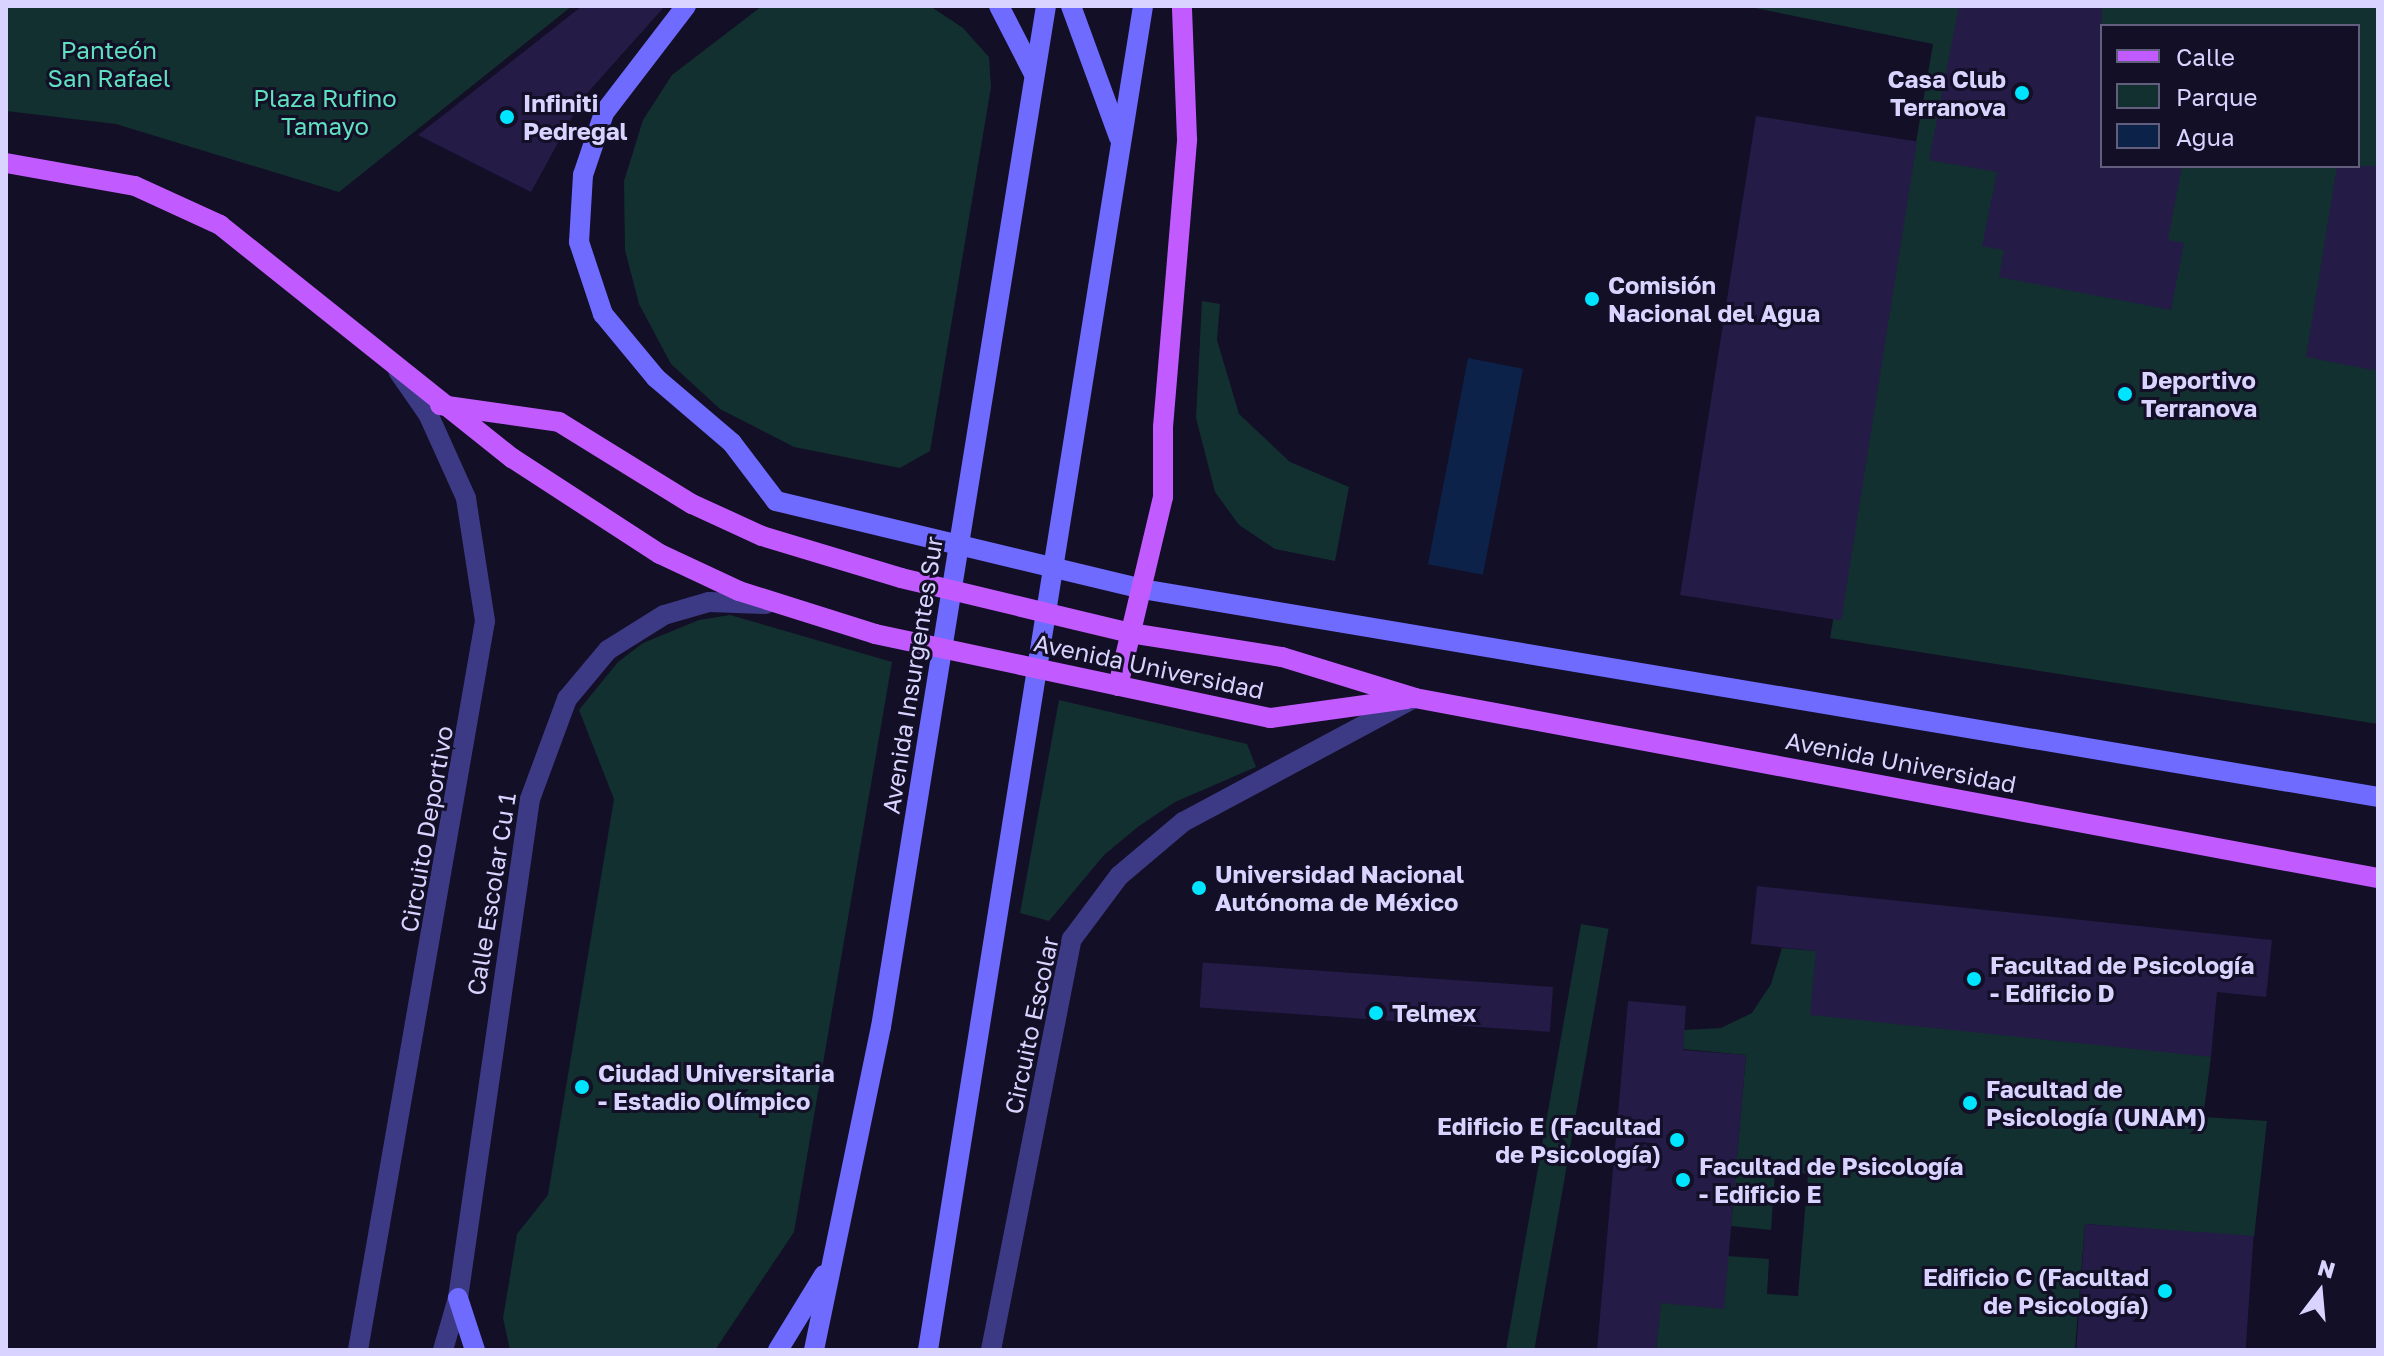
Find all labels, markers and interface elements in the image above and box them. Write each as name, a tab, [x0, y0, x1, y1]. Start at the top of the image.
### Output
legend	[2100, 24, 2360, 168]
park label: Panteón San Rafael	[48, 36, 170, 92]
text: Calle	[2176, 42, 2235, 71]
place label: Casa Club Terranova	[1888, 65, 2006, 121]
text: Parque	[2176, 82, 2257, 111]
park label: Plaza Rufino Tamayo	[253, 84, 397, 140]
marker: Casa Club Terranova	[2013, 84, 2031, 102]
place label: Infiniti Pedregal	[523, 89, 628, 145]
marker: Infiniti Pedregal	[498, 108, 516, 126]
text: Agua	[2176, 122, 2235, 151]
place label: Comisión Nacional del Agua	[1608, 271, 1820, 327]
marker: Comisión Nacional del Agua	[1583, 290, 1601, 308]
place label: Deportivo Terranova	[2141, 366, 2257, 422]
marker: Deportivo Terranova	[2116, 385, 2134, 403]
street label: Avenida Insurgentes Sur	[876, 534, 948, 816]
street label: Avenida Universidad	[1031, 628, 1267, 704]
street label: Circuito Deportivo	[394, 724, 458, 934]
street label: Avenida Universidad	[1783, 726, 2019, 798]
street label: Calle Escolar Cu 1	[461, 791, 521, 997]
place label: Universidad Nacional Autónoma de México	[1215, 860, 1464, 916]
marker: Universidad Nacional Autónoma de México	[1190, 879, 1208, 897]
street label: Circuito Escolar	[998, 933, 1064, 1117]
place label: Facultad de Psicología - Edificio D	[1990, 951, 2254, 1007]
marker: Facultad de Psicología - Edificio D	[1965, 970, 1983, 988]
place label: Telmex	[1392, 999, 1476, 1027]
marker: Telmex	[1367, 1004, 1385, 1022]
place label: Ciudad Universitaria - Estadio Olímpico	[598, 1059, 835, 1115]
place label: Facultad de Psicología (UNAM)	[1986, 1075, 2206, 1131]
marker: Ciudad Universitaria - Estadio Olímpico	[573, 1078, 591, 1096]
marker: Facultad de Psicología (UNAM)	[1961, 1094, 1979, 1112]
place label: Edificio E (Facultad de Psicología)	[1437, 1112, 1661, 1168]
marker: Edificio E (Facultad de Psicología)	[1668, 1131, 1686, 1149]
place label: Facultad de Psicología - Edificio E	[1699, 1152, 1963, 1208]
marker: Facultad de Psicología - Edificio E	[1674, 1171, 1692, 1189]
north arrow	[2280, 1252, 2360, 1332]
text: N	[2315, 1253, 2339, 1284]
place label: Edificio C (Facultad de Psicología)	[1923, 1263, 2149, 1319]
marker: Edificio C (Facultad de Psicología)	[2156, 1282, 2174, 1300]

